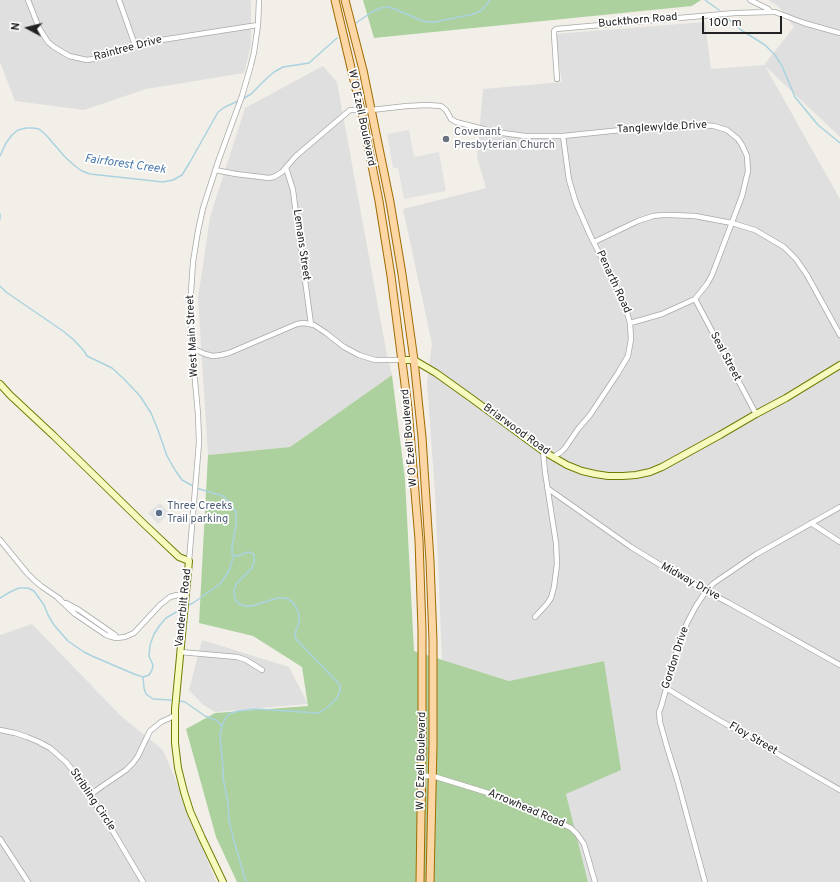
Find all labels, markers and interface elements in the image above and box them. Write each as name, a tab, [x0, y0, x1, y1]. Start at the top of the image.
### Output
north arrow	[8, 8, 48, 48]
scale bar	[704, 8, 784, 34]
street label: Buckthorn Road	[598, 11, 678, 31]
text: 100 m	[709, 15, 742, 31]
text: N	[9, 22, 24, 31]
street label: Raintree Drive	[92, 34, 164, 64]
street label: W O Ezell Boulevard	[344, 68, 378, 168]
street label: Tanglewylde Drive	[617, 119, 707, 137]
place label: Covenant Presbyterian Church	[454, 126, 555, 152]
marker: Covenant Presbyterian Church	[441, 134, 451, 144]
water label: Fairforest Creek	[83, 152, 167, 178]
street label: Lemans Street	[289, 209, 313, 281]
street label: Penarth Road	[593, 248, 633, 316]
street label: West Main Street	[184, 294, 202, 378]
street label: Seal Street	[707, 330, 743, 384]
street label: W O Ezell Boulevard	[399, 388, 421, 488]
street label: Briarwood Road	[480, 401, 552, 459]
place label: Three Creeks Trail parking	[167, 500, 232, 526]
marker: Three Creeks Trail parking	[154, 508, 164, 518]
street label: Midway Drive	[658, 560, 722, 604]
street label: Vanderbilt Road	[173, 568, 195, 648]
street label: Gordon Drive	[660, 625, 692, 691]
street label: W O Ezell Boulevard	[415, 712, 429, 810]
street label: Floy Street	[726, 720, 780, 758]
street label: Stribling Circle	[66, 766, 118, 834]
street label: Arrowhead Road	[486, 787, 566, 831]

